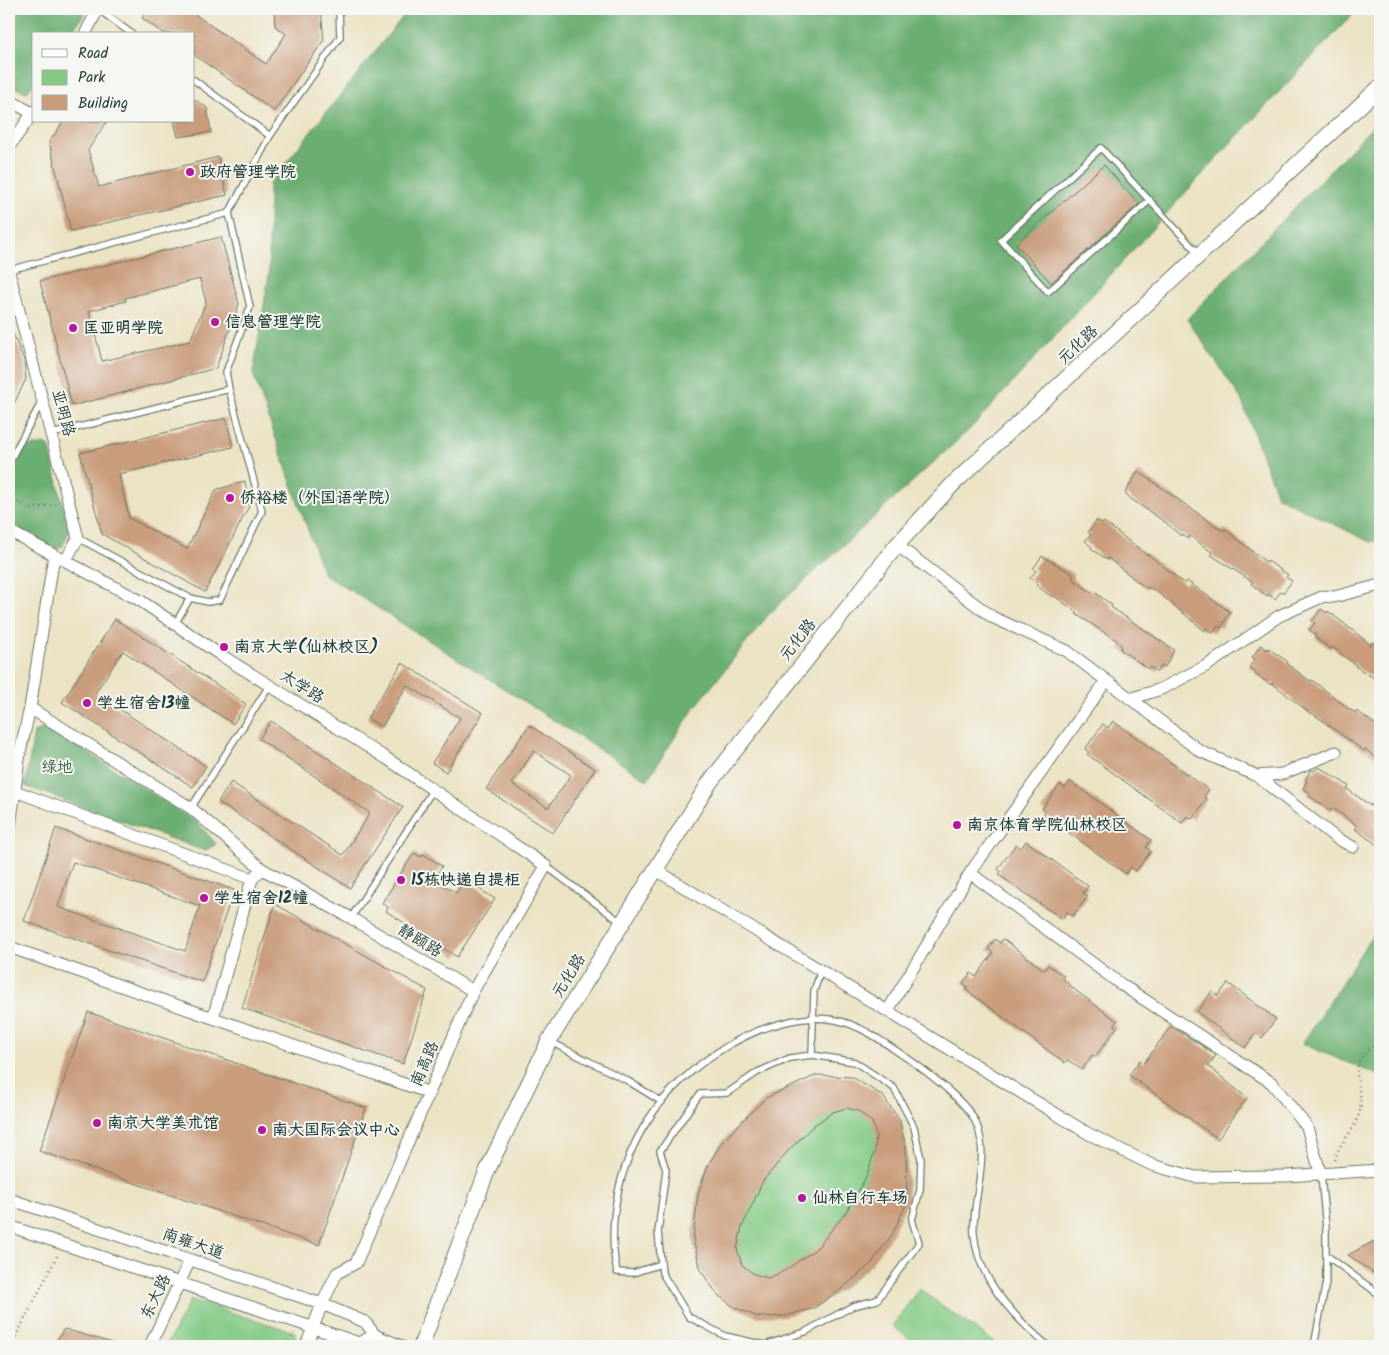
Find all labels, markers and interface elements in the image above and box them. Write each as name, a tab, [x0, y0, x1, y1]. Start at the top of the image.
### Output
legend	[32, 32, 195, 122]
text: Road	[78, 42, 109, 66]
text: Park	[78, 66, 106, 90]
text: Building	[78, 92, 128, 116]
place label: 政府管理学院	[200, 160, 296, 185]
marker: 政府管理学院	[184, 166, 196, 178]
place label: 信息管理学院	[225, 310, 321, 335]
place label: 匡亚明学院	[83, 316, 163, 341]
marker: 信息管理学院	[209, 316, 221, 328]
street label: 元化路	[1052, 319, 1104, 371]
marker: 匡亚明学院	[67, 322, 79, 334]
street label: 亚明路	[45, 387, 81, 439]
place label: 侨裕楼（外国语学院）	[240, 486, 400, 511]
marker: 侨裕楼（外国语学院）	[224, 492, 236, 504]
street label: 元化路	[773, 613, 823, 667]
place label: 南京大学(仙林校区)	[234, 635, 378, 660]
marker: 南京大学(仙林校区)	[218, 641, 230, 653]
street label: 太学路	[275, 664, 329, 710]
place label: 学生宿舍13幢	[97, 691, 191, 716]
marker: 学生宿舍13幢	[81, 697, 93, 709]
park label: 绿地	[41, 755, 73, 780]
place label: 南京体育学院仙林校区	[967, 813, 1127, 838]
marker: 南京体育学院仙林校区	[951, 819, 963, 831]
place label: 15栋快递自提柜	[411, 868, 520, 893]
marker: 15栋快递自提柜	[395, 874, 407, 886]
place label: 学生宿舍12幢	[214, 886, 308, 911]
marker: 学生宿舍12幢	[198, 892, 210, 904]
street label: 静颐路	[393, 918, 447, 964]
street label: 元化路	[546, 949, 592, 1003]
street label: 南高路	[404, 1037, 446, 1091]
place label: 南京大学美术馆	[107, 1111, 219, 1136]
marker: 南京大学美术馆	[91, 1117, 103, 1129]
place label: 南大国际会议中心	[272, 1118, 400, 1143]
marker: 南大国际会议中心	[256, 1124, 268, 1136]
place label: 仙林自行车场	[812, 1186, 908, 1211]
marker: 仙林自行车场	[796, 1192, 808, 1204]
street label: 南雍大道	[159, 1222, 227, 1266]
street label: 东大路	[134, 1270, 178, 1324]

